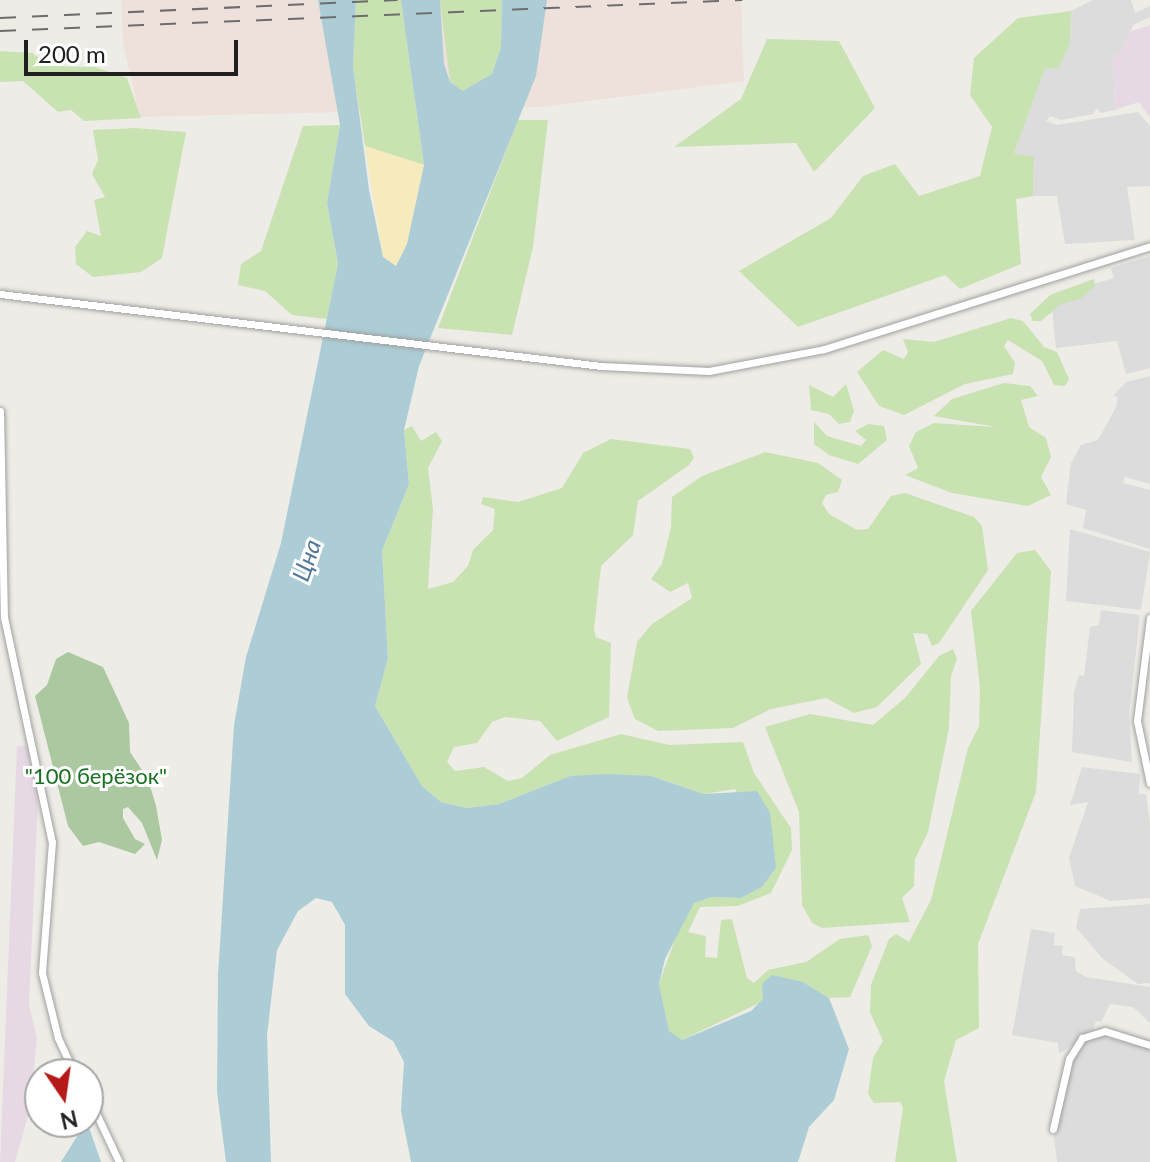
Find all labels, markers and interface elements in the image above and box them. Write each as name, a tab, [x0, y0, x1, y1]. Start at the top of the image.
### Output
scale bar	[28, 24, 242, 74]
text: 200 m	[38, 39, 106, 68]
water label: Цна	[286, 535, 326, 585]
park label: "100 берёзок"	[25, 763, 167, 789]
north arrow	[24, 1058, 104, 1138]
text: N	[58, 1105, 80, 1135]

